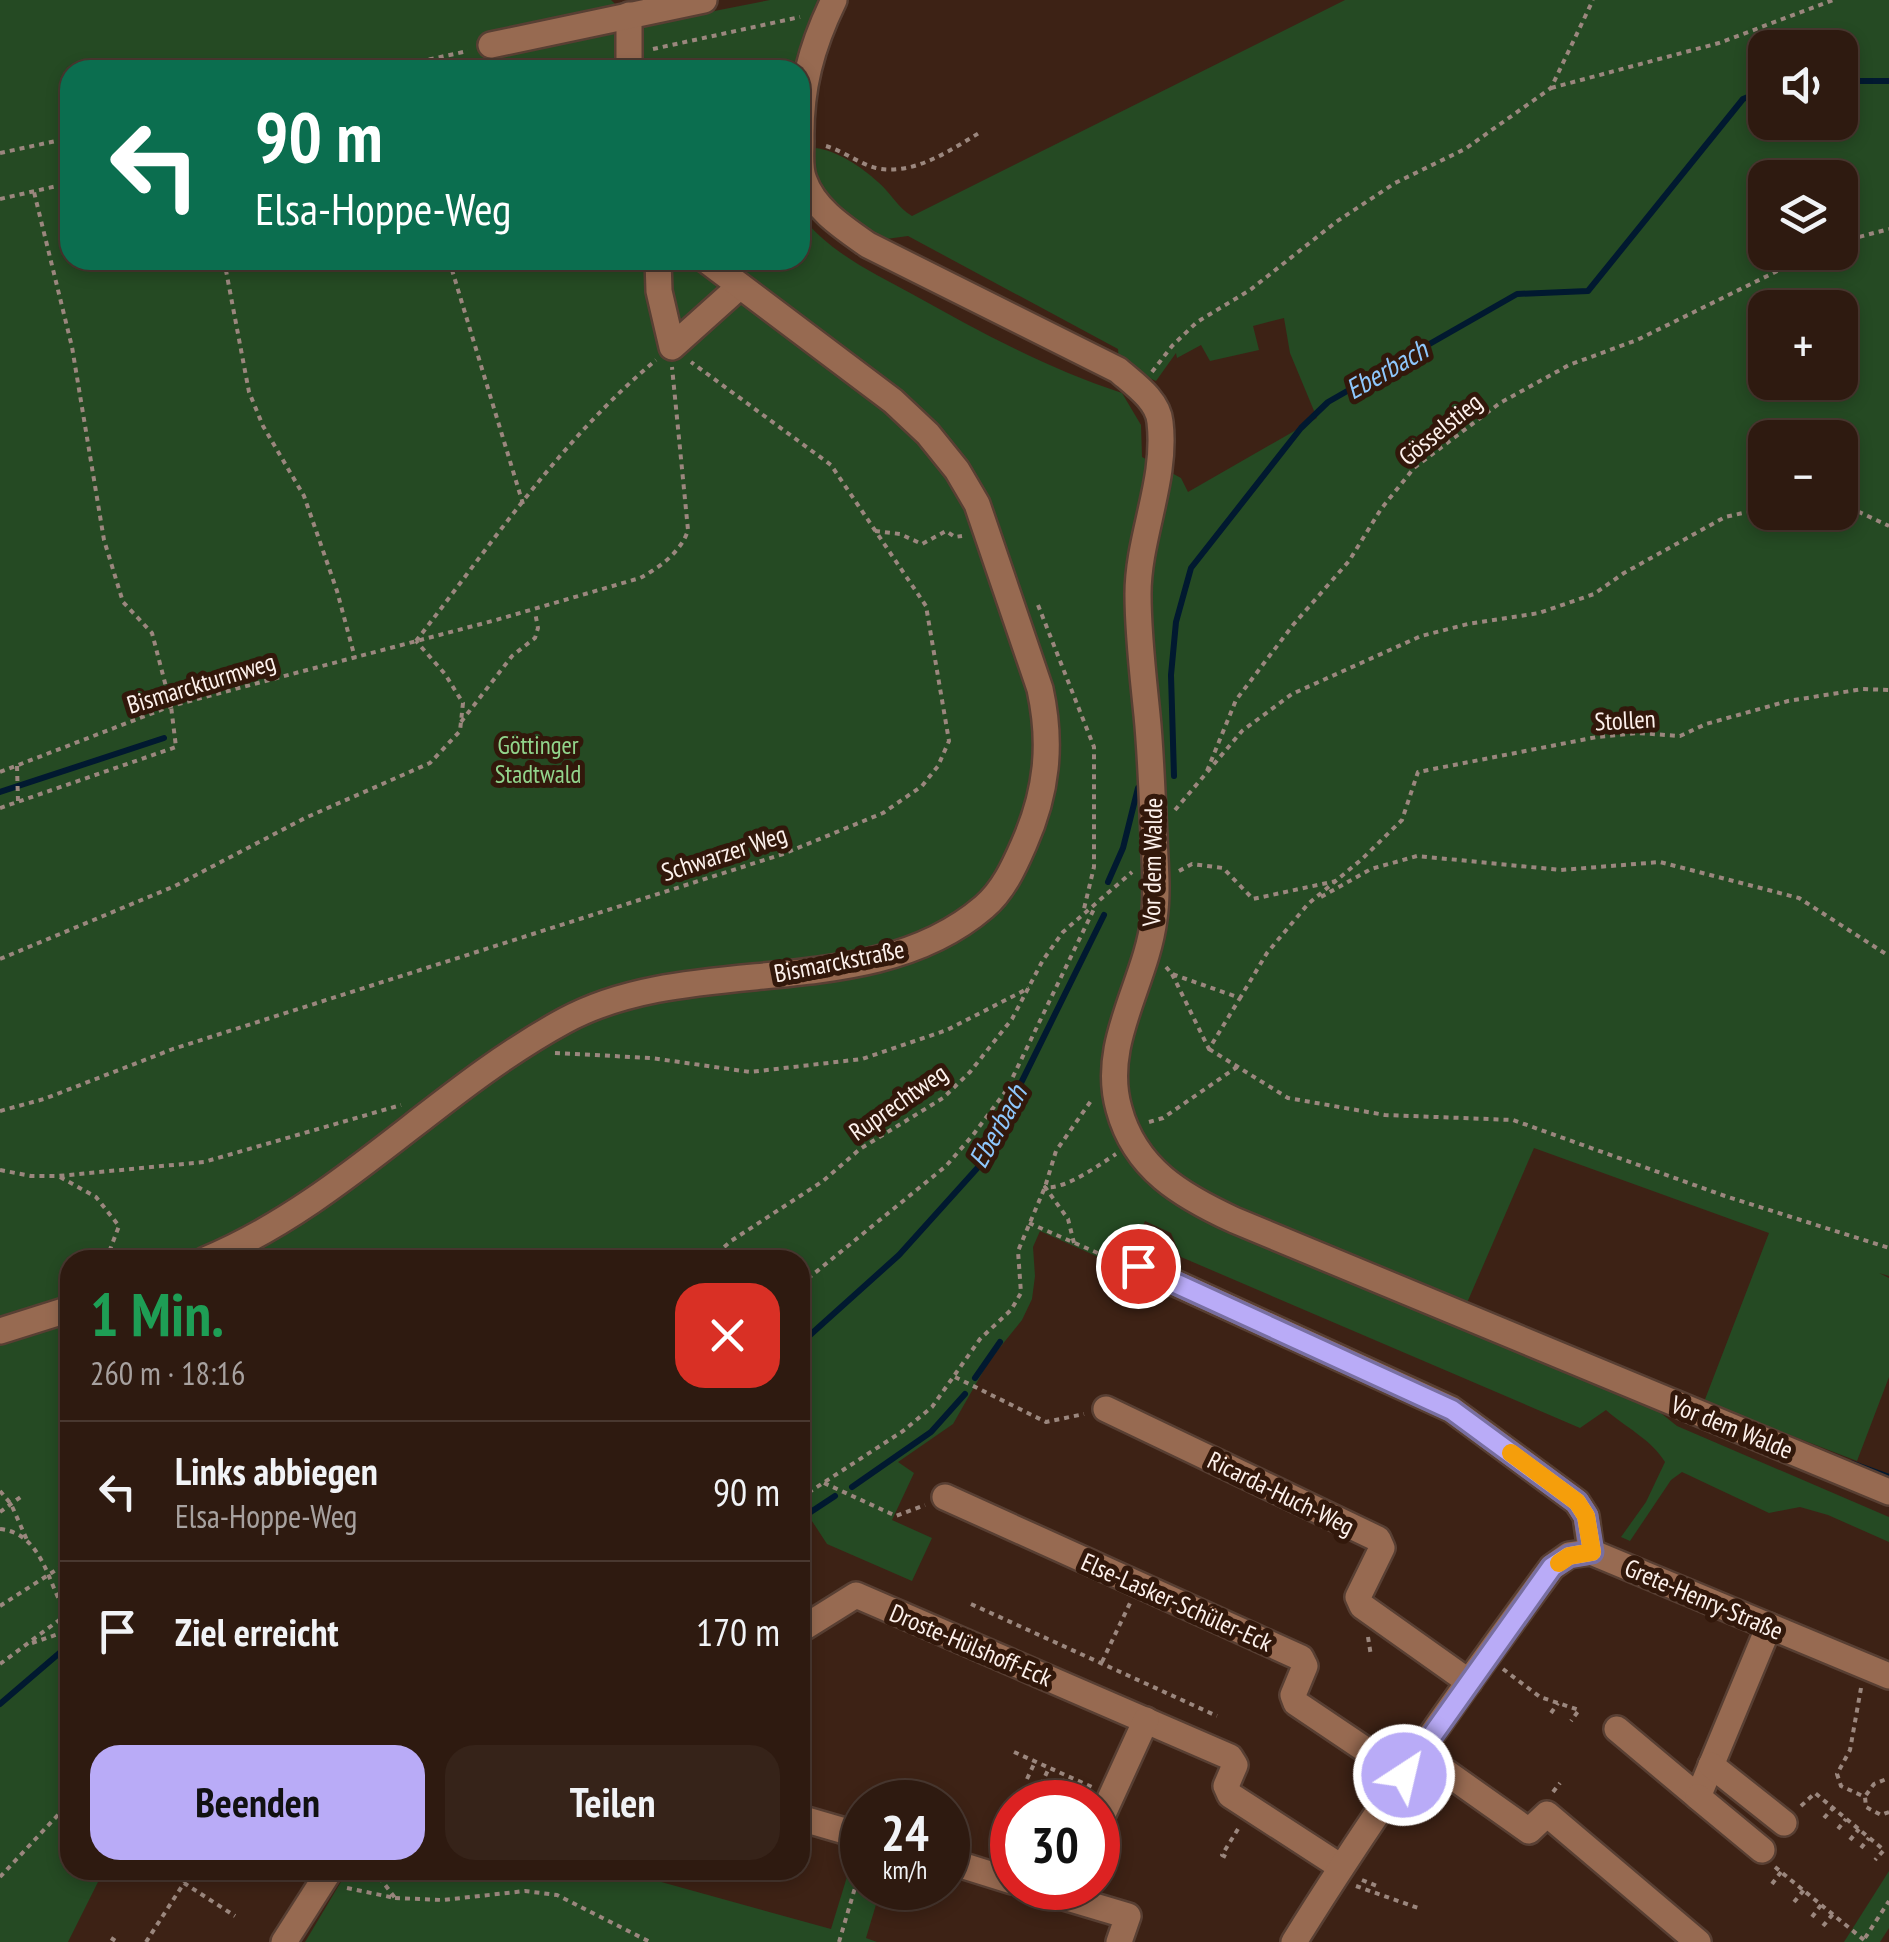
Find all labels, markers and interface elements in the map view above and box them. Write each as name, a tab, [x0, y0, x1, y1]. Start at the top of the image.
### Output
map controls	[1748, 30, 1858, 530]
button: sound	[1748, 30, 1858, 140]
text: 90 m	[255, 91, 383, 181]
icon: left	[90, 100, 220, 230]
button: layers	[1748, 160, 1858, 270]
text: Elsa-Hoppe-Weg	[255, 179, 512, 237]
button: +	[1748, 290, 1858, 400]
water label: Eberbach	[1338, 330, 1435, 407]
street label: Gösselstieg	[1392, 386, 1488, 472]
button: −	[1748, 420, 1858, 530]
street label: Bismarckturmweg	[123, 645, 279, 721]
street label: Stollen	[1594, 702, 1656, 738]
park label: Göttinger Stadtwald	[495, 729, 581, 790]
street label: Vor dem Walde	[1135, 797, 1169, 928]
street label: Schwarzer Weg	[657, 818, 791, 888]
street label: Bismarckstraße	[771, 933, 907, 989]
street label: Ruprechtweg	[843, 1057, 953, 1147]
water label: Eberbach	[959, 1077, 1036, 1174]
pin	[1096, 1224, 1181, 1309]
icon: arrive	[1111, 1239, 1166, 1294]
text: 1 Min.	[90, 1275, 224, 1353]
button: close	[675, 1283, 780, 1388]
text: 260 m · 18:16	[90, 1352, 245, 1394]
street label: Vor dem Walde	[1665, 1388, 1798, 1466]
street label: Ricarda-Huch-Weg	[1202, 1444, 1360, 1542]
text: Links abbiegen	[175, 1446, 378, 1495]
icon: left	[90, 1464, 145, 1519]
text: 90 m	[713, 1467, 780, 1516]
text: Elsa-Hoppe-Weg	[175, 1495, 357, 1537]
street label: Else-Lasker-Schüler-Eck	[1076, 1545, 1278, 1659]
street label: Grete-Henry-Straße	[1620, 1551, 1788, 1647]
street label: Droste-Hülshoff-Eck	[885, 1596, 1057, 1694]
icon: arrive	[90, 1604, 145, 1659]
text: Ziel erreicht	[175, 1607, 339, 1656]
text: 170 m	[696, 1607, 780, 1656]
position arrow	[1352, 1723, 1456, 1827]
button: Beenden	[90, 1745, 425, 1860]
button: Teilen	[445, 1745, 780, 1860]
speed limit sign: 30	[990, 1780, 1120, 1910]
text: 24	[881, 1800, 929, 1865]
text: km/h	[883, 1854, 927, 1886]

